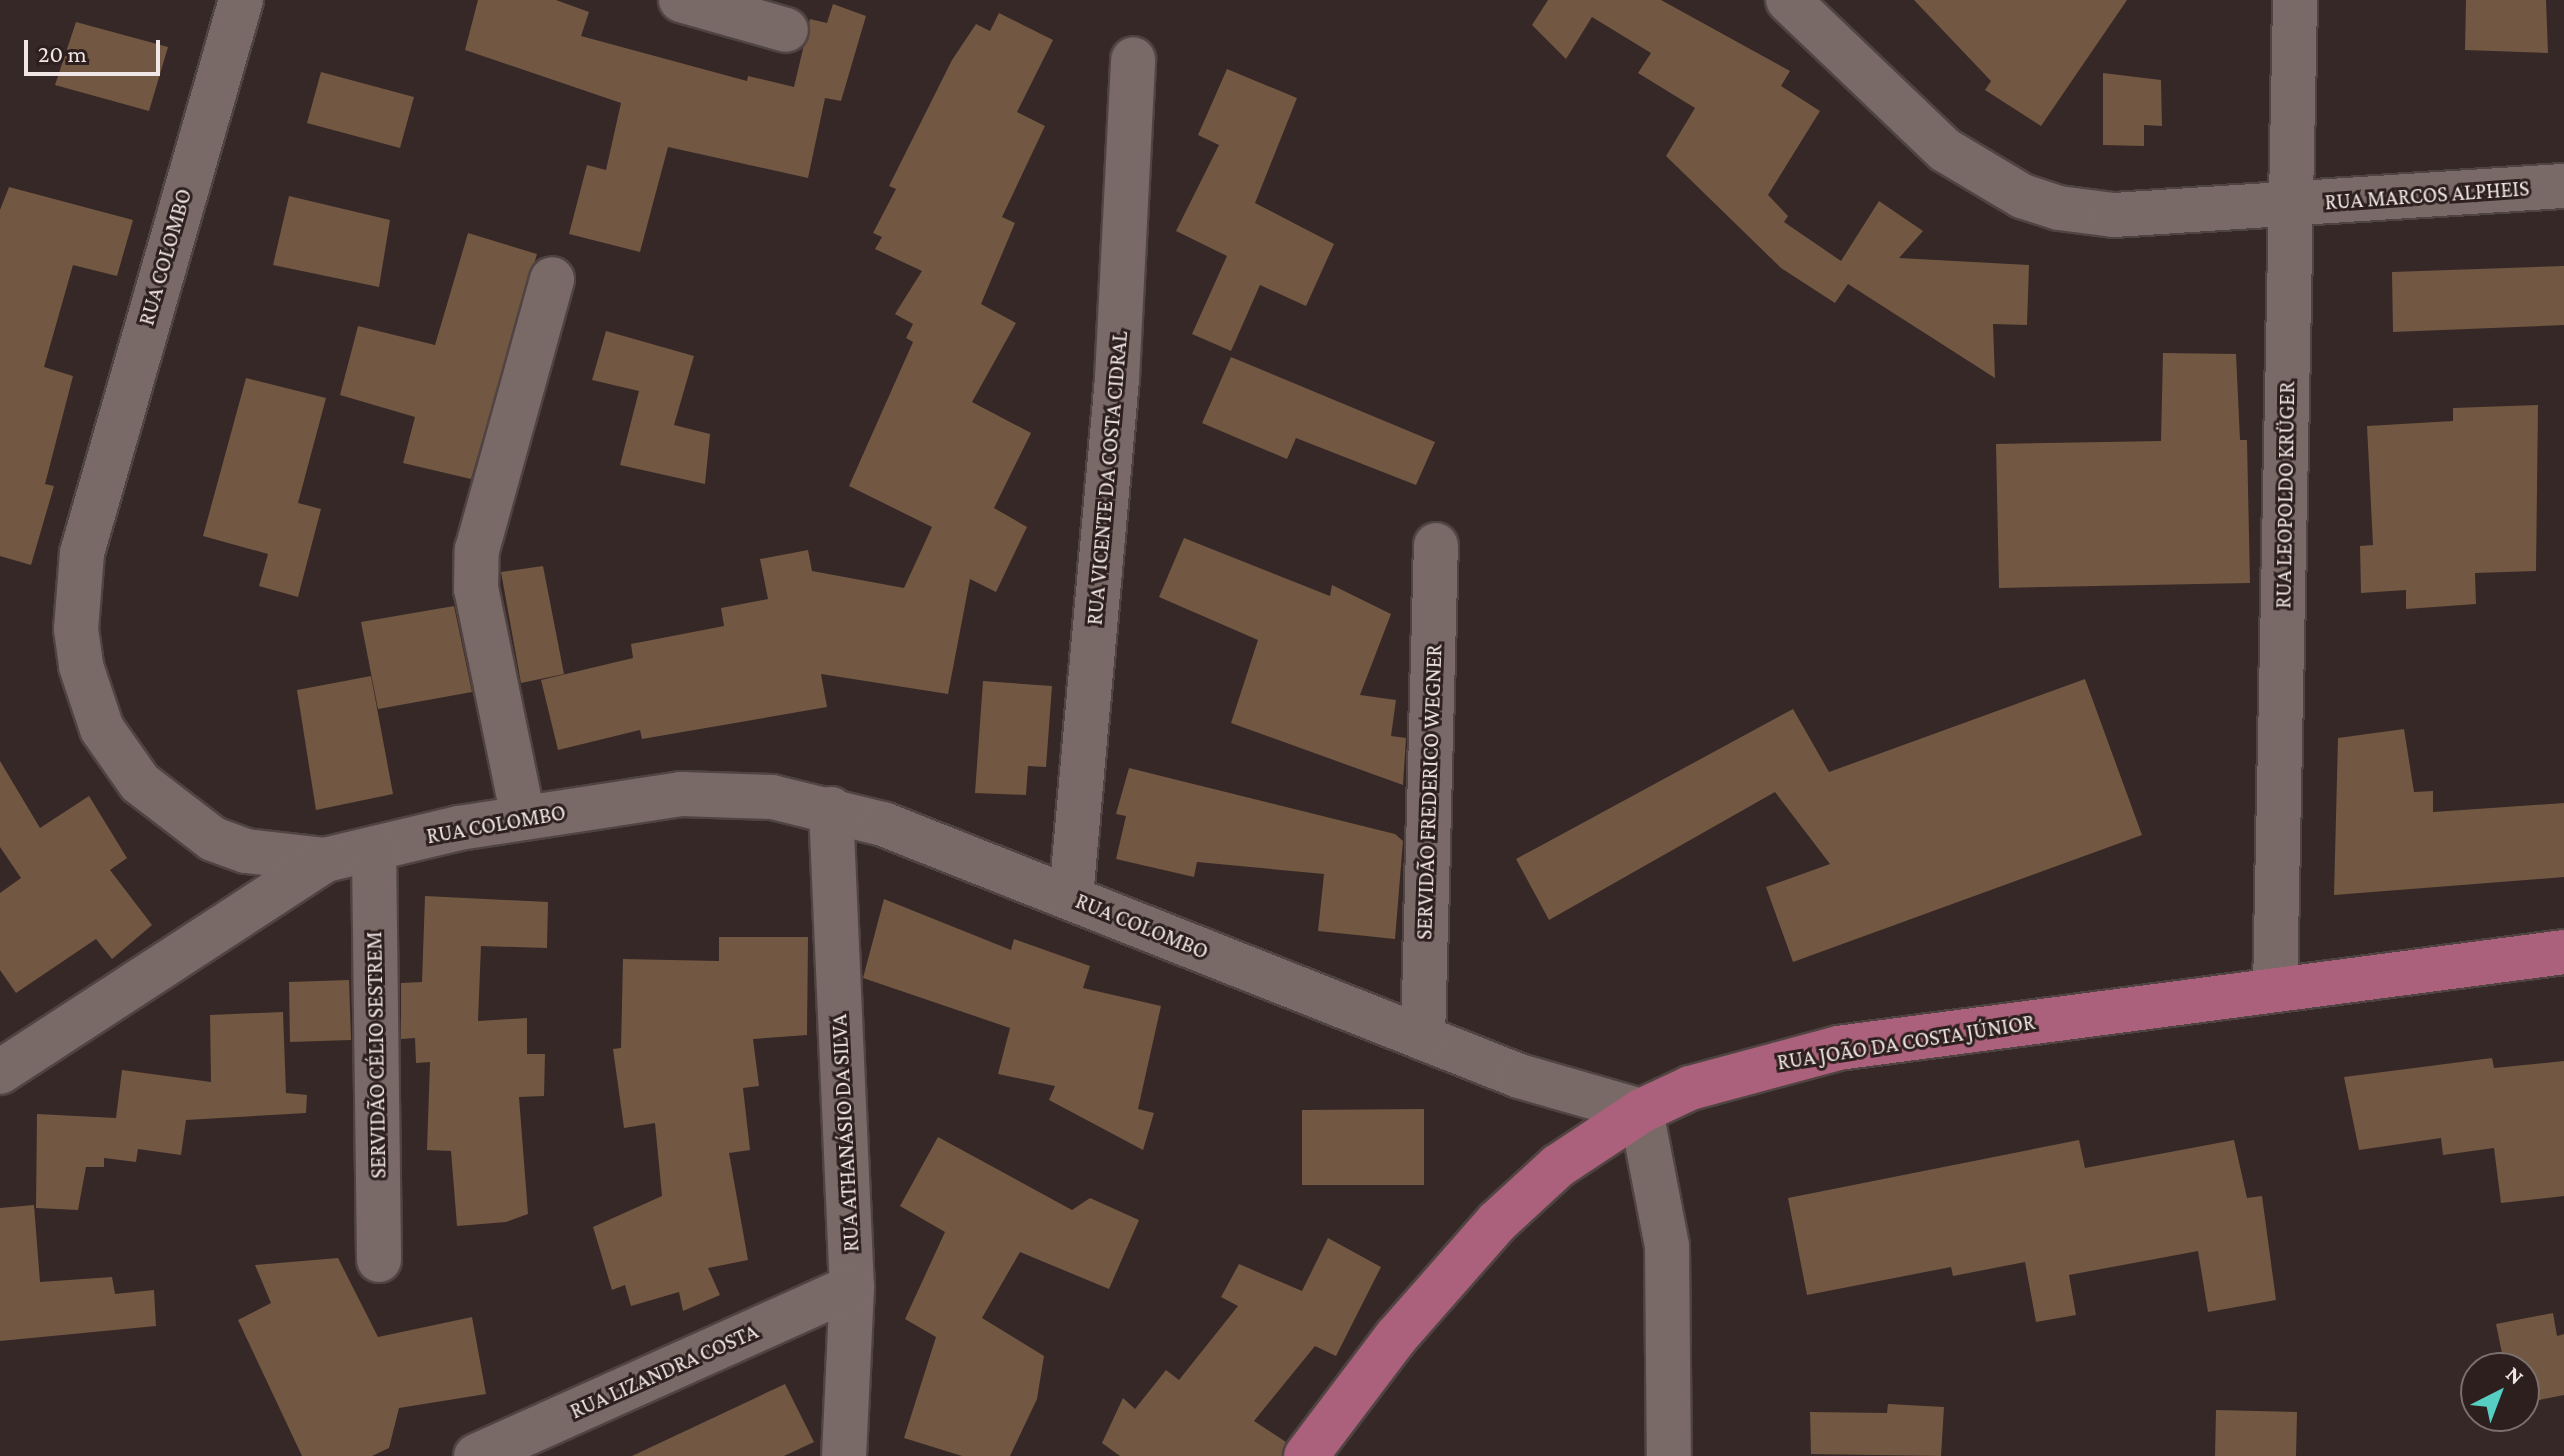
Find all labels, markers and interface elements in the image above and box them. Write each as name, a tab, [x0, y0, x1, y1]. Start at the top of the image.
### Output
scale bar	[28, 24, 164, 74]
text: 20 m	[38, 40, 87, 67]
street label: RUA MARCOS ALPHEIS	[2324, 175, 2530, 215]
street label: RUA COLOMBO	[133, 186, 197, 328]
street label: RUA VICENTE DA COSTA CIDRAL	[1081, 330, 1133, 626]
street label: RUA LEOPOLDO KRÜGER	[2270, 381, 2300, 609]
street label: SERVIDÃO FREDERICO WEGNER	[1411, 644, 1447, 940]
street label: RUA COLOMBO	[424, 799, 568, 849]
street label: RUA COLOMBO	[1072, 887, 1212, 965]
street label: SERVIDÃO CÉLIO SESTREM	[361, 931, 391, 1179]
street label: RUA JOÃO DA COSTA JÚNIOR	[1775, 1009, 2037, 1075]
street label: RUA ATHANÁSIO DA SILVA	[826, 1014, 864, 1252]
street label: RUA LIZANDRA COSTA	[566, 1318, 762, 1424]
north arrow	[2460, 1352, 2540, 1432]
text: N	[2501, 1361, 2529, 1390]

